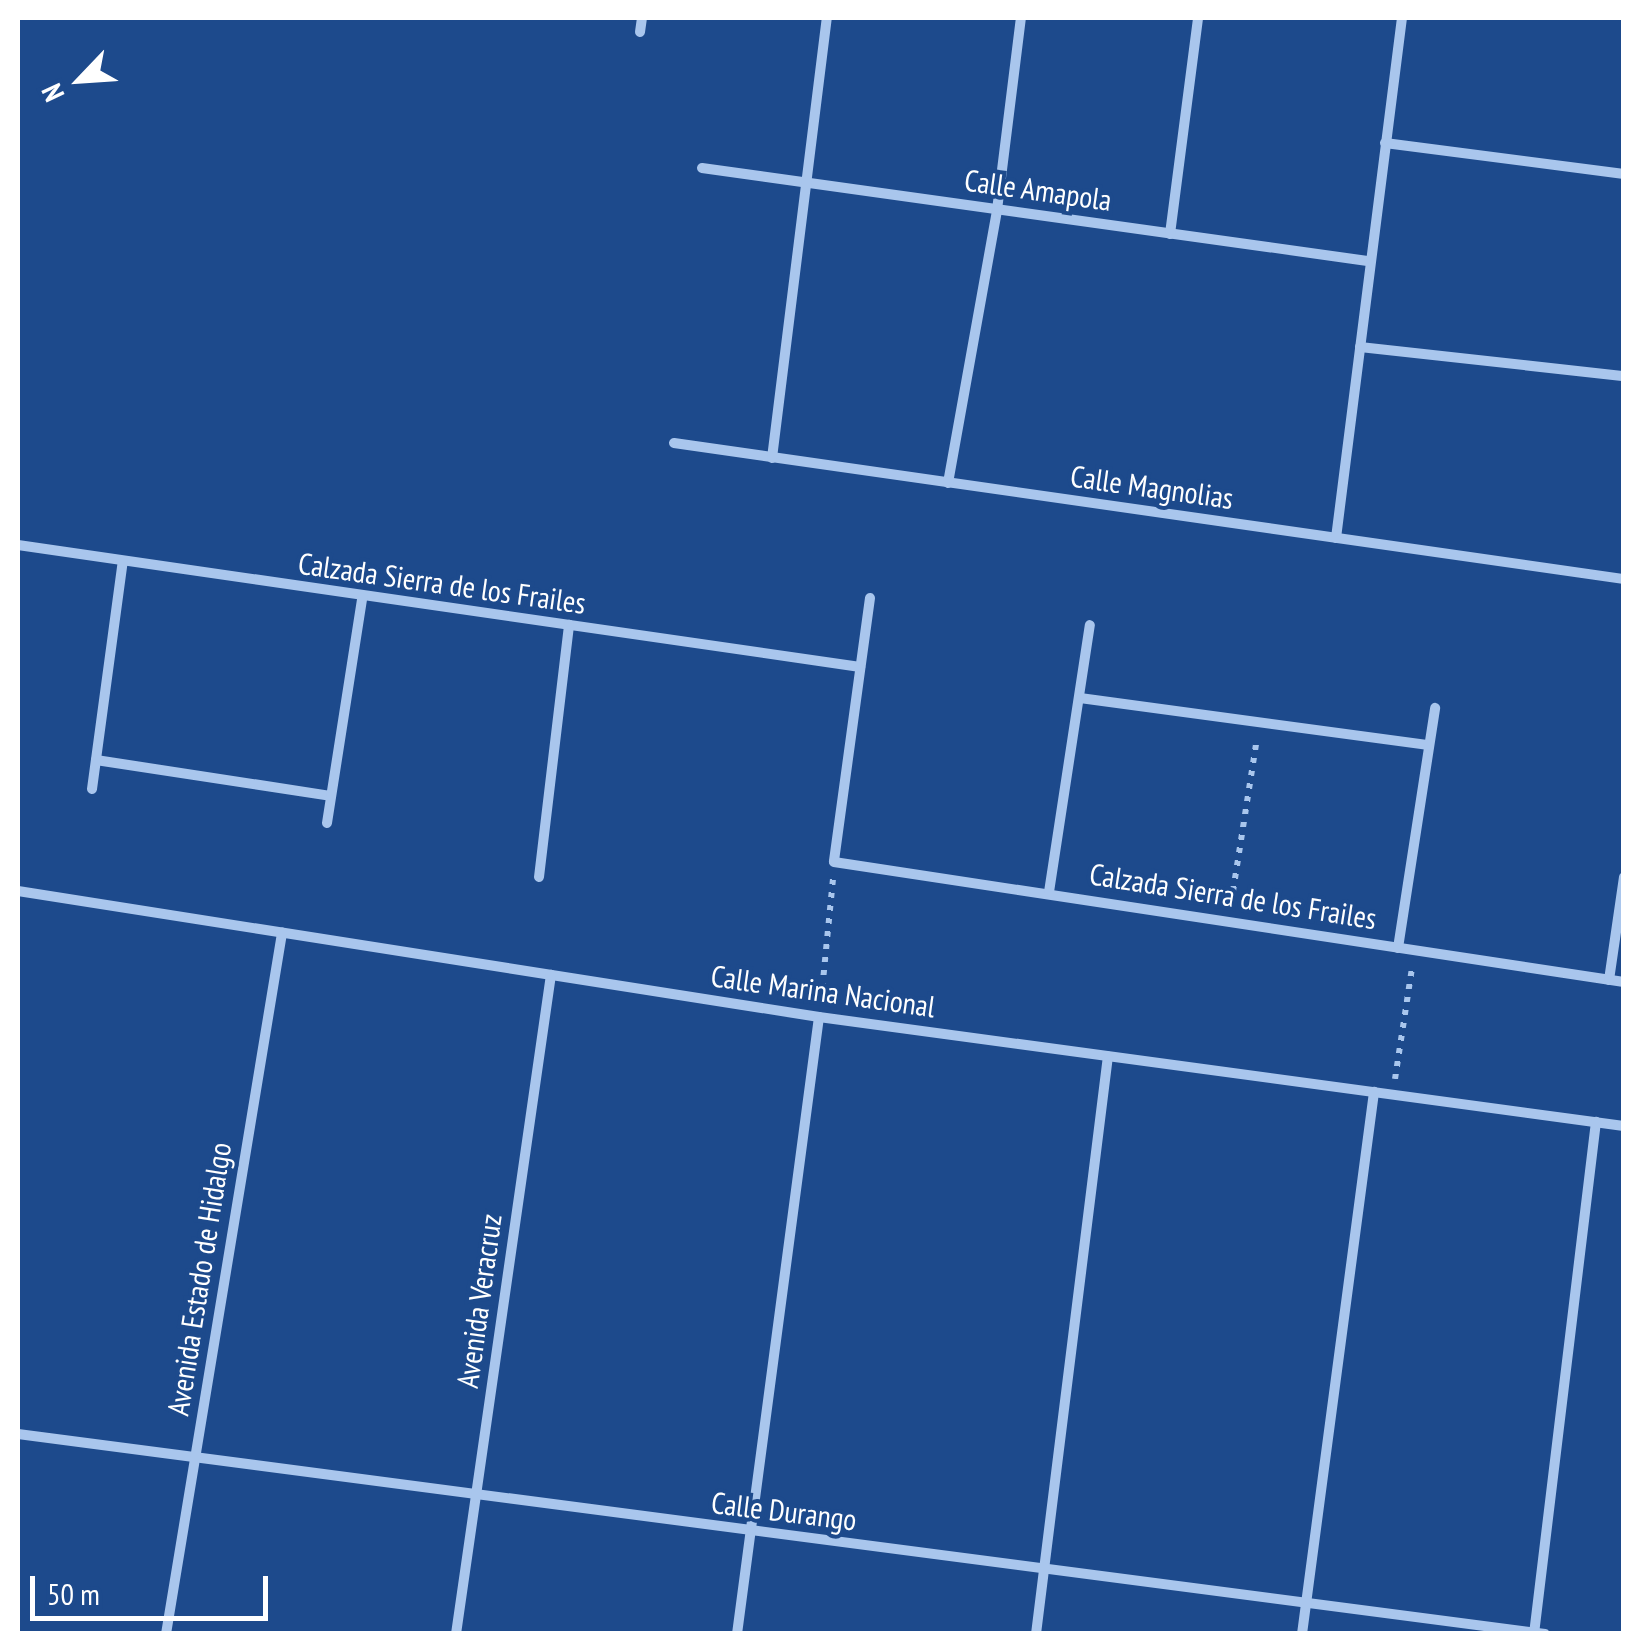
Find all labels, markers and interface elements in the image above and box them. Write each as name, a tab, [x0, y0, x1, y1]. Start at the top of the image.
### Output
north arrow	[30, 30, 130, 130]
text: N	[32, 78, 72, 108]
street label: Calle Amapola	[962, 162, 1114, 218]
street label: Calle Magnolias	[1068, 458, 1236, 516]
street label: Calzada Sierra de los Frailes	[296, 545, 588, 621]
street label: Calzada Sierra de los Frailes	[1087, 856, 1379, 936]
street label: Calle Marina Nacional	[709, 957, 937, 1025]
street label: Avenida Estado de Hidalgo	[160, 1140, 238, 1418]
street label: Avenida Veracruz	[449, 1211, 509, 1391]
street label: Calle Durango	[709, 1484, 859, 1538]
scale bar	[35, 1556, 272, 1618]
text: 50 m	[47, 1574, 100, 1613]

